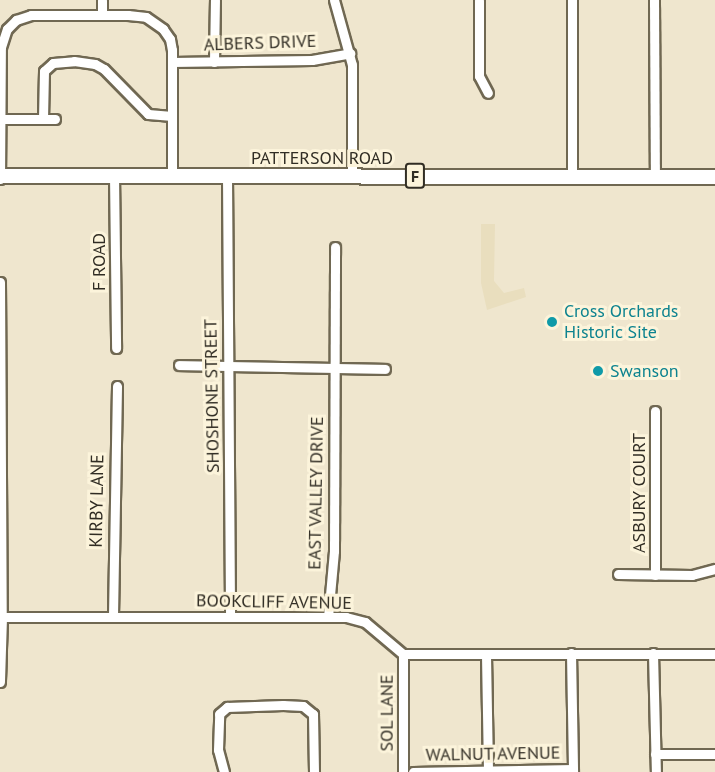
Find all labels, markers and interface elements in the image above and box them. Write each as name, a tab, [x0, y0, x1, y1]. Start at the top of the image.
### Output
street label: ALBERS DRIVE	[203, 30, 317, 56]
street label: PATTERSON ROAD	[251, 147, 393, 169]
road number: F	[404, 163, 426, 189]
street label: F ROAD	[88, 233, 110, 291]
place label: Cross Orchards Historic Site	[564, 301, 678, 344]
marker: Cross Orchards Historic Site	[545, 315, 559, 329]
street label: SHOSHONE STREET	[200, 319, 224, 473]
place label: Swanson	[610, 360, 679, 382]
marker: Swanson	[591, 364, 605, 378]
street label: EAST VALLEY DRIVE	[304, 415, 328, 571]
street label: ASBURY COURT	[628, 433, 650, 553]
street label: KIRBY LANE	[85, 454, 109, 548]
street label: BOOKCLIFF AVENUE	[196, 590, 352, 614]
street label: SOL LANE	[376, 674, 398, 752]
street label: WALNUT AVENUE	[425, 742, 561, 766]

